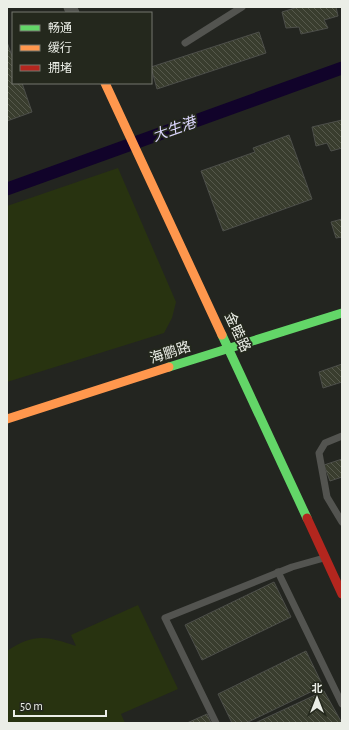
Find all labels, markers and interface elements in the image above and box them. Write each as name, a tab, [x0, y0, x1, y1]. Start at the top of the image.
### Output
legend	[12, 12, 152, 84]
text: 畅通	[48, 21, 72, 34]
text: 缓行	[48, 41, 72, 54]
text: 拥堵	[48, 62, 72, 74]
water label: 大生港	[150, 113, 200, 144]
street label: 金睦路	[222, 310, 253, 354]
street label: 海鹏路	[148, 339, 192, 366]
north arrow	[297, 678, 337, 718]
text: 北	[312, 683, 323, 694]
scale bar	[14, 692, 106, 718]
text: 50 m	[20, 700, 43, 712]

